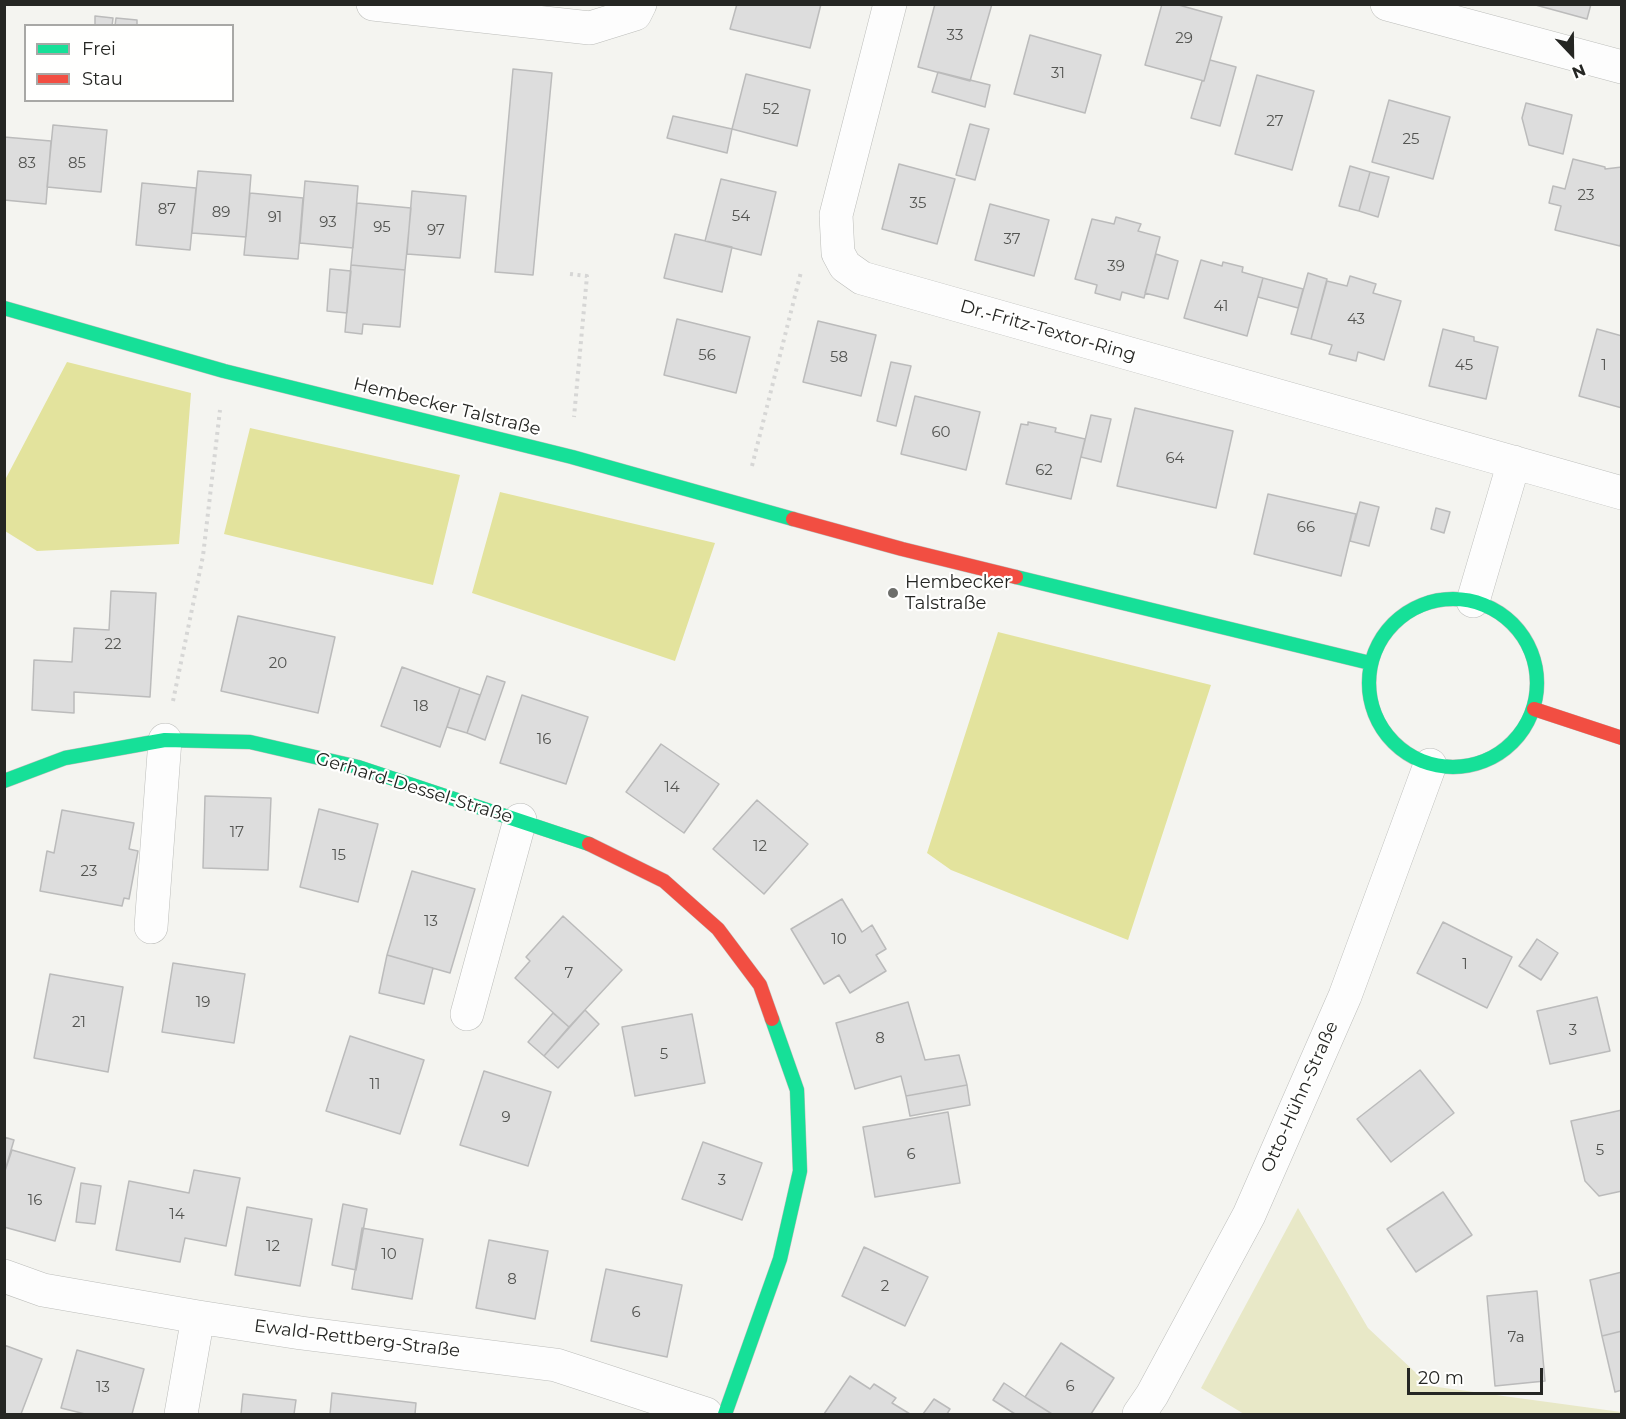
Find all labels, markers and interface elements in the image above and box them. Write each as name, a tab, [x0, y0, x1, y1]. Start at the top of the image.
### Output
legend	[24, 24, 234, 102]
north arrow	[1542, 24, 1602, 84]
house number: 33	[947, 27, 963, 45]
house number: 29	[1175, 30, 1193, 48]
text: Frei	[82, 38, 116, 60]
text: N	[1569, 60, 1588, 82]
house number: 31	[1051, 65, 1065, 83]
text: Stau	[82, 68, 123, 90]
house number: 52	[763, 101, 779, 119]
house number: 27	[1266, 113, 1284, 131]
house number: 25	[1402, 131, 1420, 149]
house number: 83	[18, 155, 36, 173]
house number: 85	[68, 155, 86, 173]
house number: 23	[1578, 187, 1594, 205]
house number: 35	[910, 195, 926, 213]
house number: 87	[158, 201, 176, 219]
house number: 89	[212, 204, 230, 222]
house number: 54	[732, 208, 750, 226]
house number: 91	[268, 209, 282, 227]
house number: 93	[319, 214, 337, 232]
house number: 95	[373, 219, 391, 237]
house number: 97	[427, 222, 445, 240]
house number: 37	[1003, 231, 1021, 249]
house number: 39	[1107, 258, 1125, 276]
street label: Dr.-Fritz-Textor-Ring	[958, 296, 1138, 366]
house number: 41	[1214, 298, 1228, 316]
house number: 43	[1347, 311, 1365, 329]
house number: 56	[698, 347, 716, 365]
house number: 58	[830, 349, 848, 367]
house number: 45	[1455, 357, 1473, 375]
house number: 1	[1601, 357, 1607, 375]
street label: Hembecker Talstraße	[351, 373, 543, 441]
house number: 60	[931, 424, 951, 442]
house number: 64	[1165, 450, 1185, 468]
house number: 62	[1035, 462, 1053, 480]
house number: 66	[1297, 519, 1315, 537]
place label: Hembecker Talstraße	[905, 572, 1011, 614]
marker: Hembecker Talstraße	[886, 586, 900, 600]
house number: 22	[104, 636, 122, 654]
house number: 20	[269, 655, 287, 673]
house number: 18	[414, 698, 428, 716]
house number: 16	[537, 731, 551, 749]
street label: Gerhard-Dessel-Straße	[313, 748, 515, 828]
house number: 14	[664, 779, 680, 797]
house number: 17	[230, 824, 244, 842]
house number: 12	[753, 838, 767, 856]
house number: 15	[332, 847, 346, 865]
house number: 23	[81, 863, 97, 881]
house number: 13	[424, 913, 438, 931]
house number: 10	[831, 931, 847, 949]
house number: 1	[1462, 956, 1468, 974]
house number: 7	[565, 965, 573, 983]
house number: 19	[196, 994, 210, 1012]
house number: 21	[72, 1014, 86, 1032]
street label: Otto-Hühn-Straße	[1257, 1018, 1343, 1176]
house number: 3	[1569, 1022, 1577, 1040]
house number: 8	[875, 1030, 885, 1048]
house number: 5	[660, 1046, 668, 1064]
house number: 11	[370, 1076, 380, 1094]
house number: 9	[501, 1109, 511, 1127]
house number: 5	[1596, 1142, 1604, 1160]
house number: 6	[906, 1146, 916, 1164]
house number: 3	[718, 1172, 726, 1190]
house number: 16	[28, 1192, 42, 1210]
house number: 14	[169, 1206, 185, 1224]
house number: 12	[266, 1238, 280, 1256]
house number: 10	[381, 1246, 397, 1264]
house number: 8	[507, 1271, 517, 1289]
house number: 2	[881, 1278, 889, 1296]
house number: 6	[631, 1304, 641, 1322]
street label: Ewald-Rettberg-Straße	[253, 1316, 461, 1362]
house number: 7a	[1507, 1329, 1525, 1347]
scale bar	[1410, 1356, 1546, 1394]
text: 20 m	[1418, 1367, 1464, 1389]
house number: 6	[1065, 1378, 1075, 1396]
house number: 13	[96, 1379, 110, 1397]

